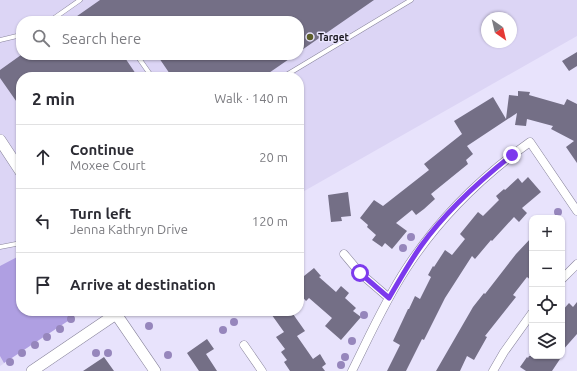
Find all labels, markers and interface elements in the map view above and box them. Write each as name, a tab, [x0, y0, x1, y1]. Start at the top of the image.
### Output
north arrow	[481, 12, 517, 48]
search box	[16, 16, 304, 60]
icon: search	[30, 27, 52, 49]
text: Search here	[62, 30, 141, 47]
marker: Target	[305, 32, 315, 42]
place label: Target	[318, 32, 349, 43]
text: 2 min	[32, 89, 75, 108]
text: Walk · 140 m	[214, 91, 288, 105]
text: Continue	[70, 141, 134, 158]
icon: ahead	[32, 146, 54, 168]
route end	[503, 146, 521, 164]
text: 20 m	[259, 150, 288, 164]
text: Moxee Court	[70, 158, 146, 172]
text: Turn left	[70, 205, 131, 222]
icon: left	[32, 210, 54, 232]
text: 120 m	[252, 214, 288, 228]
map controls	[529, 215, 565, 359]
button: +	[529, 215, 565, 251]
text: Jenna Kathryn Drive	[70, 222, 188, 236]
button: −	[529, 251, 565, 287]
route start	[351, 264, 369, 282]
icon: arrive	[32, 274, 54, 296]
text: Arrive at destination	[70, 276, 216, 293]
button: locate	[529, 287, 565, 323]
button: layers	[529, 323, 565, 359]

